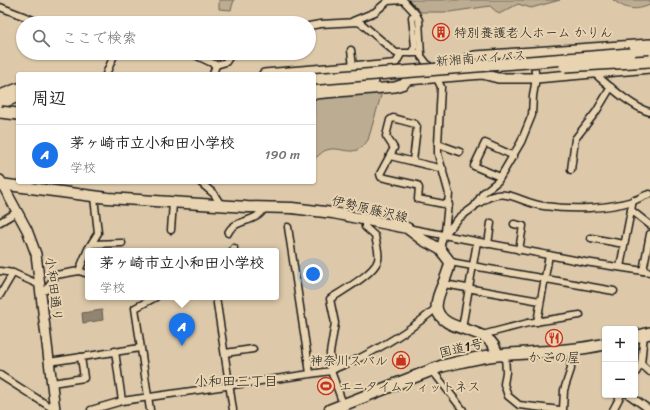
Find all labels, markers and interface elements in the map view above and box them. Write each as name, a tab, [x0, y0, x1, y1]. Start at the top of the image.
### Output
search box	[16, 16, 316, 60]
place label: 特別養護老人ホーム かりん	[454, 21, 613, 44]
building icon: 特別養護老人ホーム かりん	[431, 22, 451, 42]
text: ここで検索	[62, 25, 137, 51]
icon: search	[30, 27, 52, 49]
street label: 新湘南バイパス	[435, 43, 527, 73]
text: 周辺	[32, 83, 66, 113]
text: 茅ヶ崎市立小和田小学校	[70, 130, 235, 156]
text: A	[41, 143, 49, 166]
text: 190 m	[265, 143, 300, 166]
text: 学校	[70, 156, 96, 179]
street label: 伊勢原藤沢線	[329, 189, 412, 229]
popup	[85, 248, 279, 300]
text: 茅ヶ崎市立小和田小学校	[99, 250, 265, 276]
street label: 小和田通り	[39, 255, 69, 323]
your location	[303, 264, 323, 284]
text: 学校	[99, 276, 126, 299]
pin: A	[169, 313, 195, 346]
map controls	[602, 326, 638, 398]
button: +	[602, 326, 638, 362]
restaurant icon: かごの屋	[544, 328, 564, 348]
street label: 国道1号	[437, 332, 485, 364]
place label: かごの屋	[528, 346, 580, 369]
place label: 神奈川スバル	[310, 349, 388, 372]
shop icon: 神奈川スバル	[391, 350, 411, 370]
button: −	[602, 362, 638, 398]
district label: 小和田三丁目	[194, 369, 278, 394]
place label: エニタイムフィットネス	[339, 375, 480, 398]
sports icon: エニタイムフィットネス	[316, 376, 336, 396]

